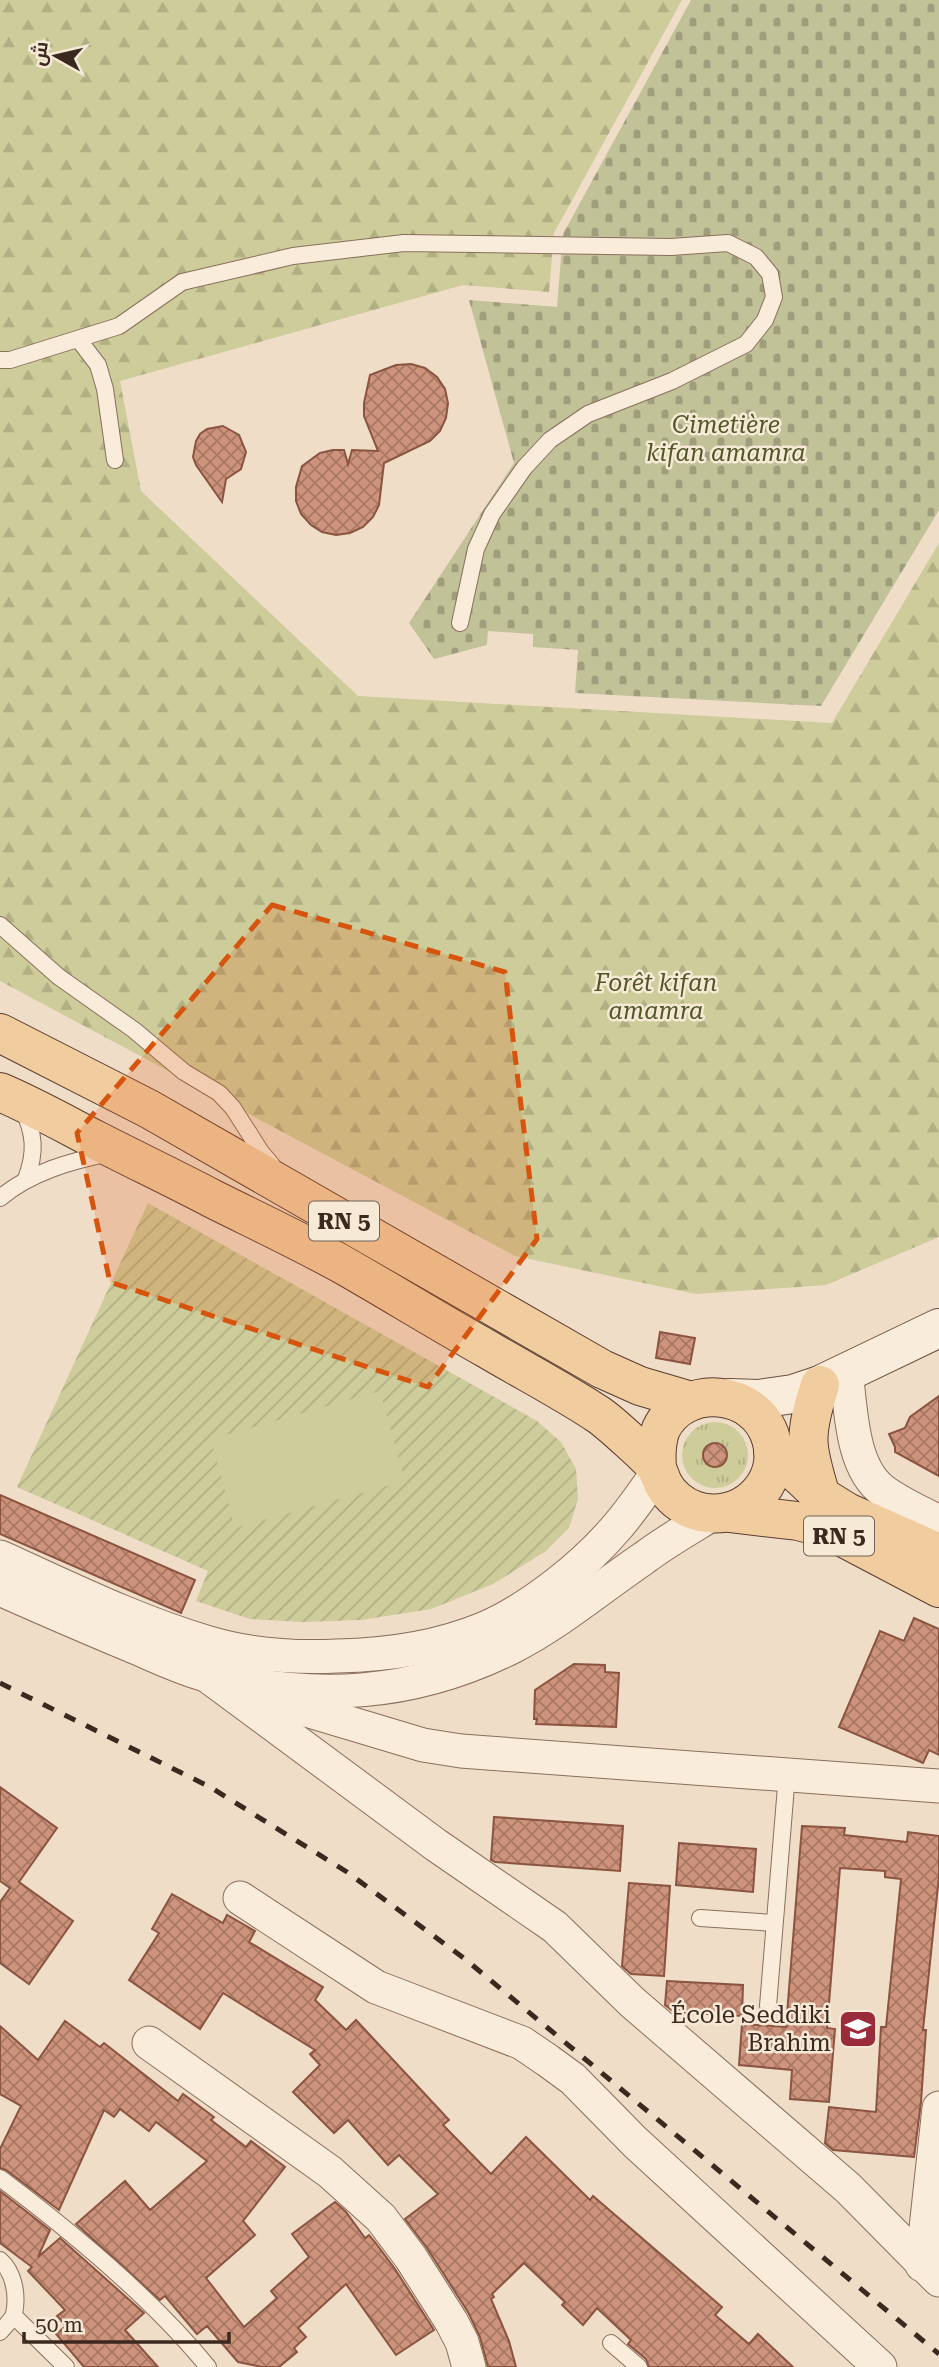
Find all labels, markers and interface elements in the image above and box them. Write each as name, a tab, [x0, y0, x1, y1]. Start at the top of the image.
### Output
north arrow	[21, 21, 91, 91]
text: ش	[27, 40, 53, 67]
park label: Cimetière kifan amamra	[646, 411, 806, 467]
park label: Forêt kifan amamra	[594, 969, 717, 1025]
road number: RN 5	[309, 1202, 379, 1240]
road number: RN 5	[804, 1516, 874, 1555]
place label: École Seddiki Brahim	[671, 2000, 831, 2057]
school or university icon: École Seddiki Brahim	[837, 2008, 879, 2050]
scale bar	[24, 2300, 229, 2344]
text: 50 m	[35, 2313, 83, 2337]

